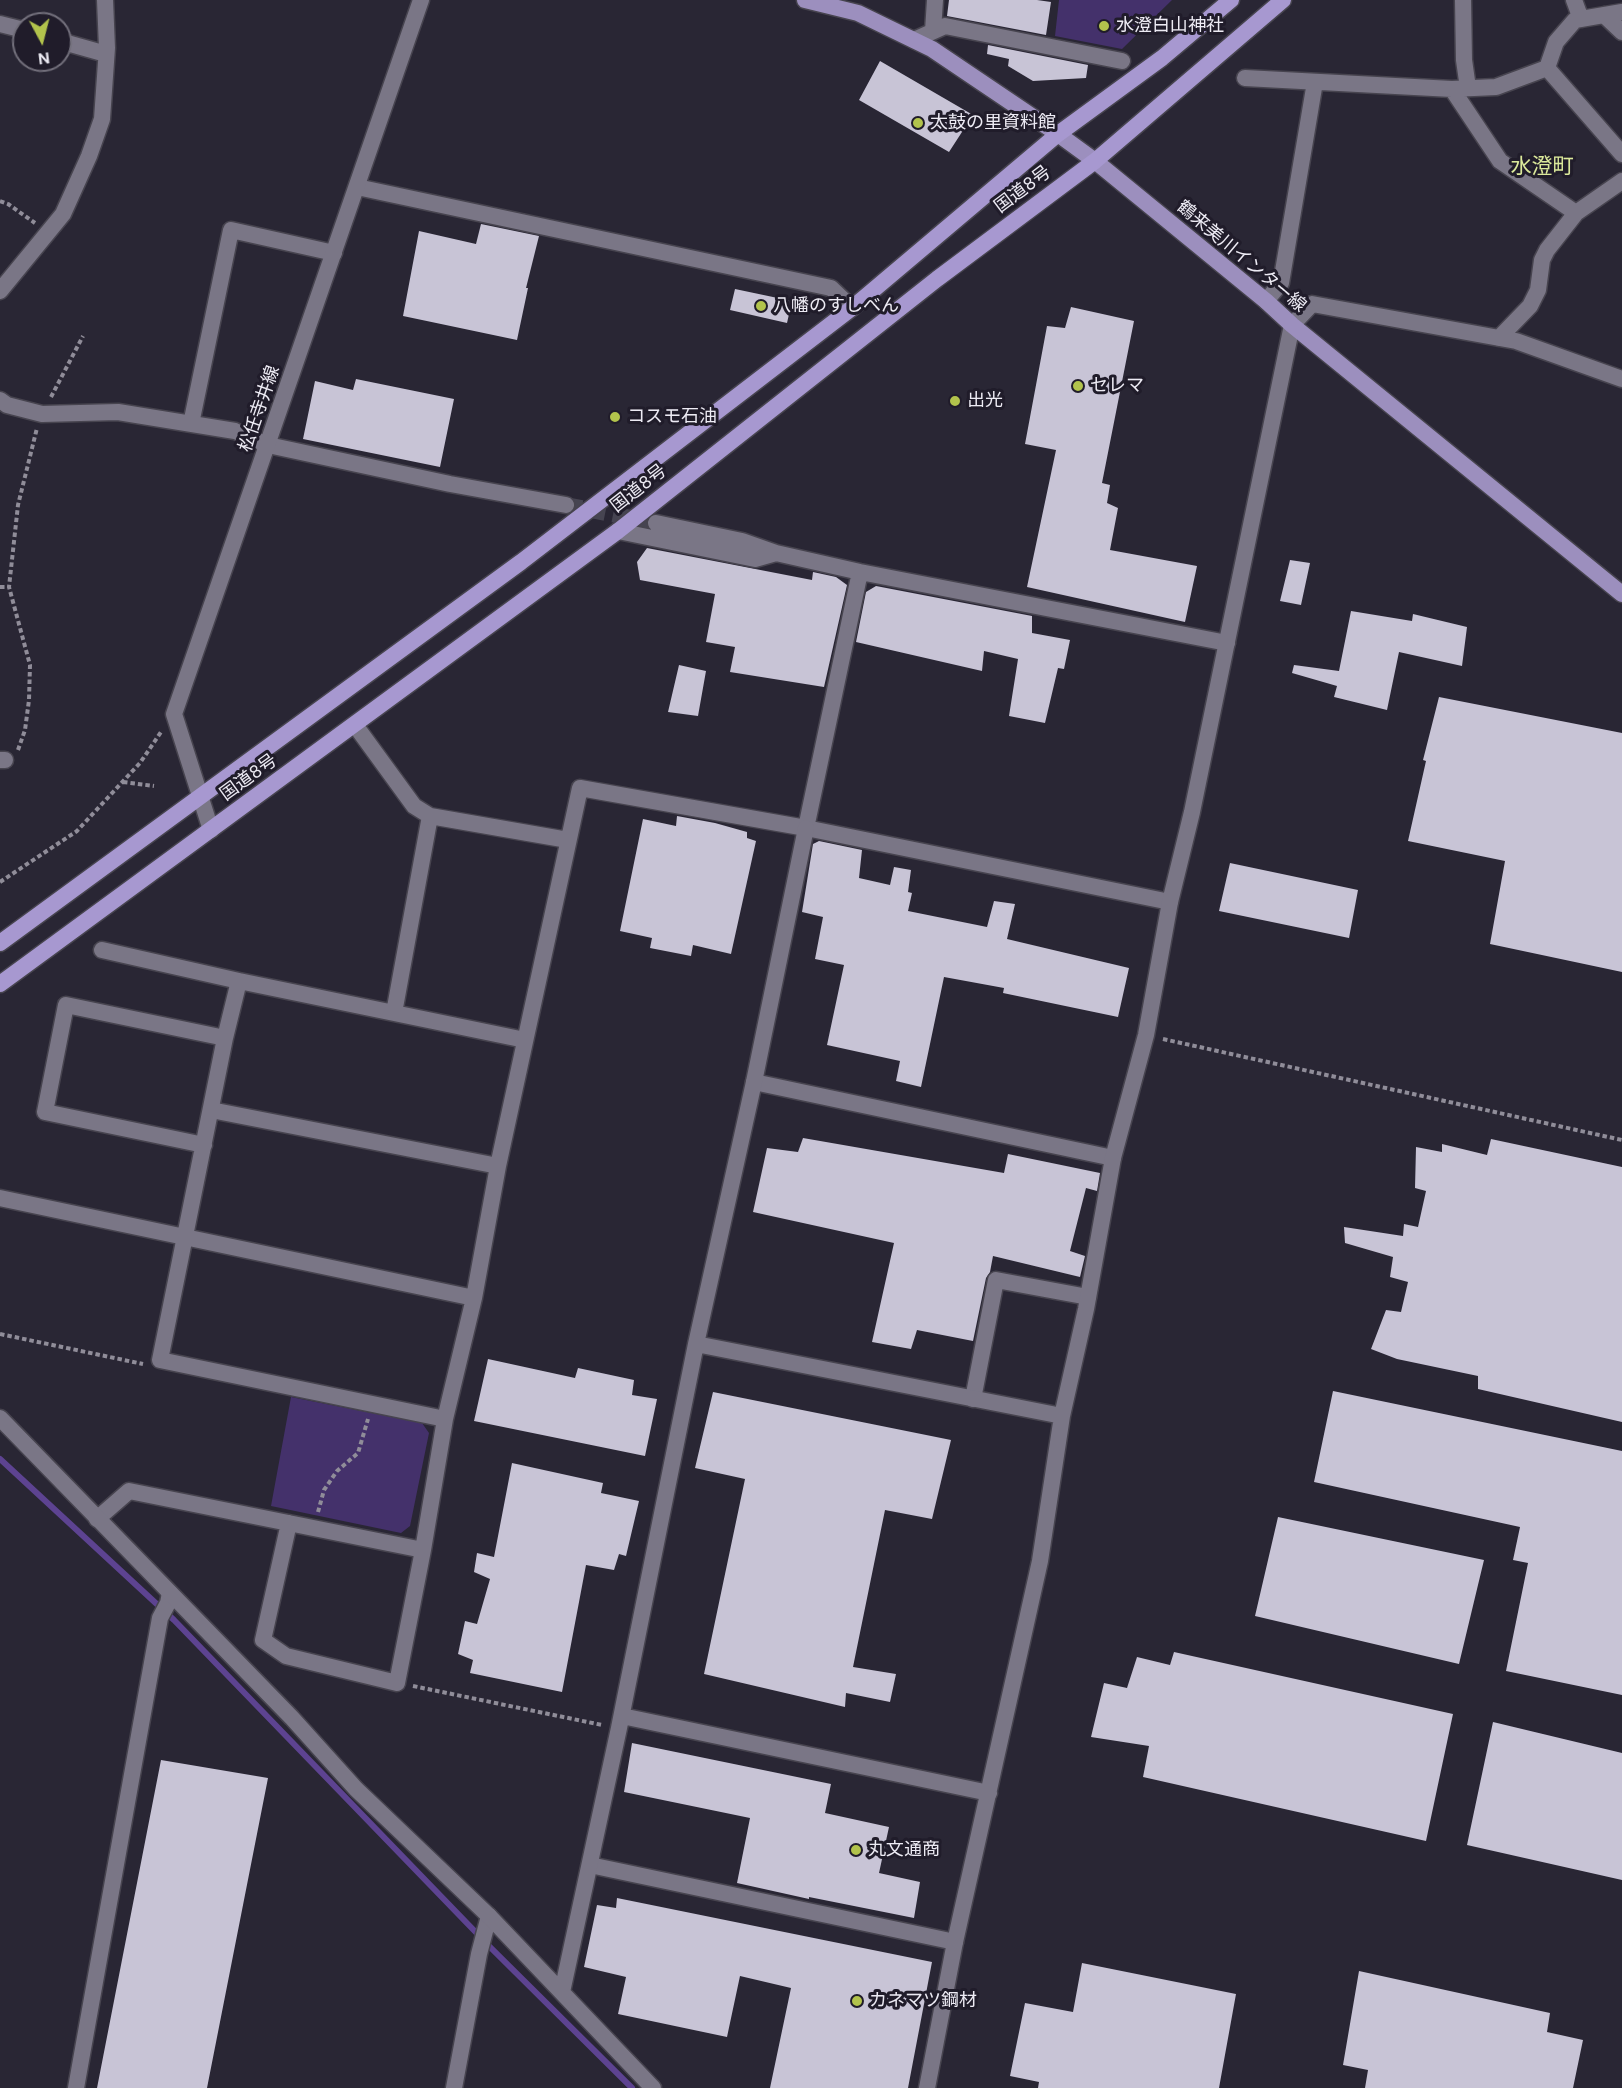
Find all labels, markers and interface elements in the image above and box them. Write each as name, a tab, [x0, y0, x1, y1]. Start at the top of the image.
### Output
north arrow	[12, 12, 72, 72]
place label: 水澄白山神社	[1116, 15, 1224, 37]
marker: 水澄白山神社	[1097, 19, 1111, 33]
text: N	[37, 47, 51, 70]
place label: 太鼓の里資料館	[930, 112, 1056, 134]
marker: 太鼓の里資料館	[911, 116, 925, 130]
district label: 水澄町	[1511, 154, 1573, 180]
street label: 国道8号	[991, 162, 1055, 218]
street label: 鶴来美川インター線	[1172, 197, 1310, 317]
place label: 八幡のすしべん	[773, 295, 899, 317]
marker: 八幡のすしべん	[754, 299, 768, 313]
street label: 松任寺井線	[235, 363, 285, 455]
place label: セレマ	[1090, 375, 1144, 397]
marker: セレマ	[1071, 379, 1085, 393]
place label: 出光	[967, 390, 1003, 412]
marker: 出光	[948, 394, 962, 408]
place label: コスモ石油	[627, 406, 717, 428]
marker: コスモ石油	[608, 410, 622, 424]
street label: 国道8号	[607, 460, 671, 518]
street label: 国道8号	[216, 750, 282, 806]
place label: 丸文通商	[868, 1839, 940, 1861]
marker: 丸文通商	[849, 1843, 863, 1857]
place label: カネマツ鋼材	[869, 1990, 977, 2012]
marker: カネマツ鋼材	[850, 1994, 864, 2008]

